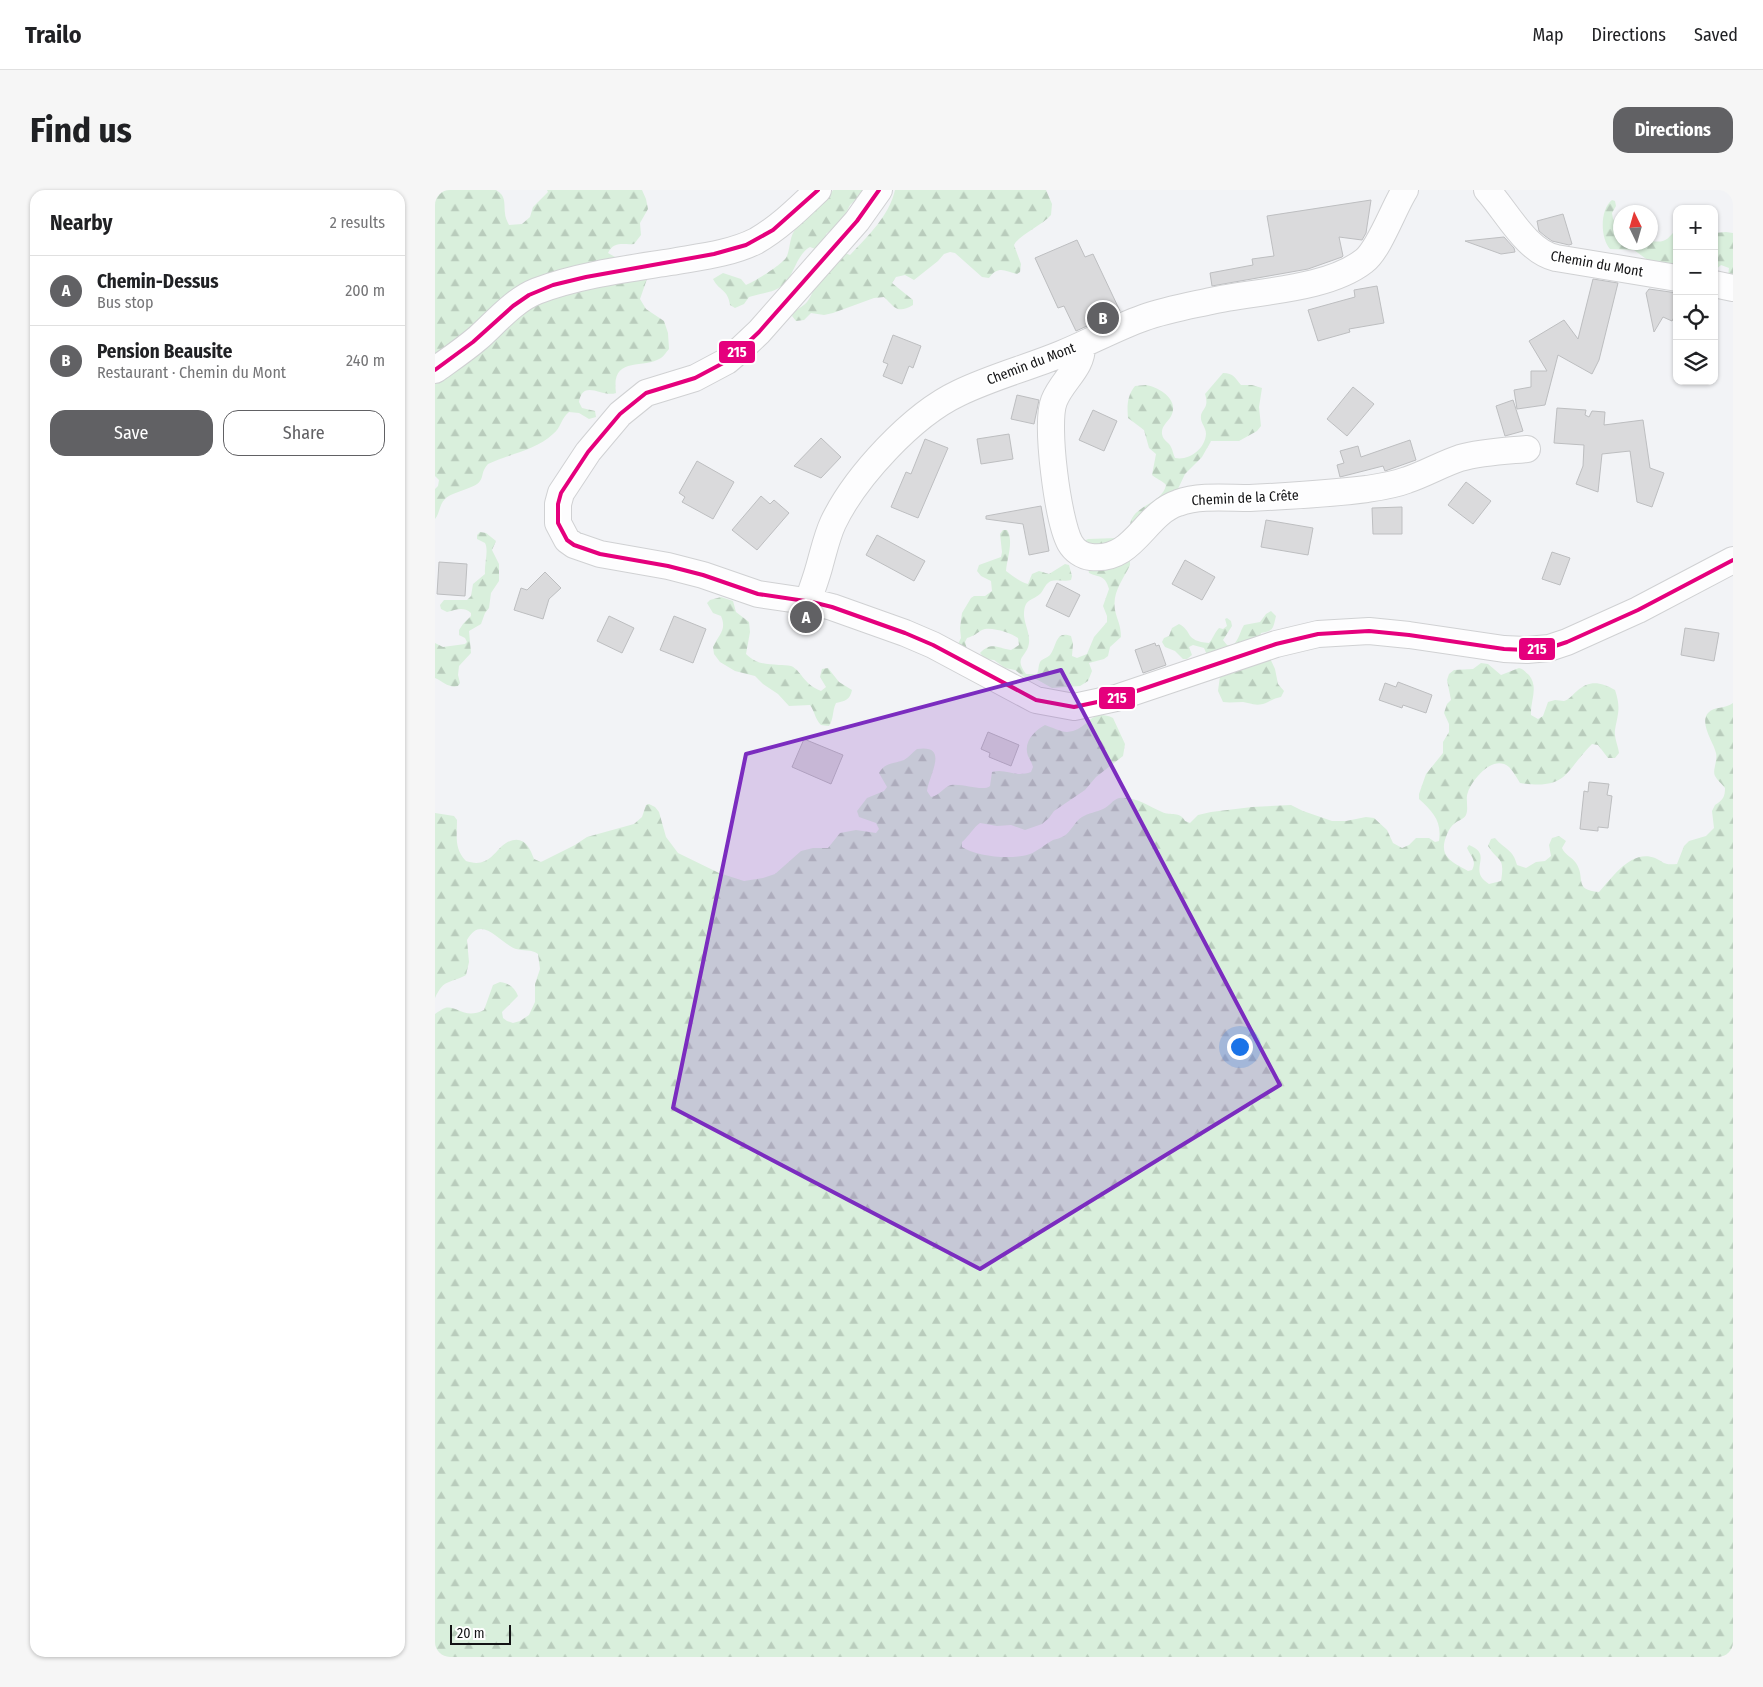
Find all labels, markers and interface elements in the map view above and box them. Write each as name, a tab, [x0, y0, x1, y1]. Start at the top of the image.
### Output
text: Trailo	[25, 21, 82, 49]
text: Map	[1532, 24, 1564, 46]
text: Directions	[1592, 24, 1666, 46]
text: Saved	[1694, 24, 1738, 46]
button: Directions	[1613, 107, 1733, 153]
text: Find us	[30, 109, 132, 151]
north arrow	[1613, 205, 1658, 250]
map controls	[1673, 205, 1718, 385]
button: +	[1673, 205, 1718, 250]
text: Nearby	[50, 210, 112, 236]
text: 2 results	[330, 213, 385, 232]
street label: Chemin du Mont	[1549, 248, 1645, 281]
button: −	[1673, 250, 1718, 295]
text: Chemin-Dessus	[97, 270, 219, 293]
text: A	[62, 281, 70, 300]
text: 200 m	[345, 281, 385, 300]
text: Bus stop	[97, 293, 153, 312]
button: locate	[1673, 295, 1718, 340]
pin: B	[1087, 299, 1119, 337]
street label: Chemin du Mont	[984, 339, 1078, 389]
text: Pension Beausite	[97, 340, 232, 363]
line badge: 215	[718, 340, 756, 364]
button: layers	[1673, 340, 1718, 385]
text: 215	[726, 344, 747, 361]
text: B	[62, 351, 70, 370]
text: 240 m	[346, 351, 385, 370]
text: Restaurant · Chemin du Mont	[97, 363, 286, 382]
button: Save	[50, 410, 213, 456]
button: Share	[223, 410, 385, 456]
street label: Chemin de la Crête	[1191, 487, 1299, 509]
pin: A	[790, 598, 822, 636]
line badge: 215	[1518, 637, 1556, 661]
text: 215	[1526, 641, 1547, 658]
line badge: 215	[1098, 686, 1136, 710]
text: 215	[1106, 690, 1127, 707]
your location	[1227, 1034, 1253, 1060]
scale bar	[450, 1622, 511, 1645]
text: 20 m	[457, 1625, 485, 1642]

